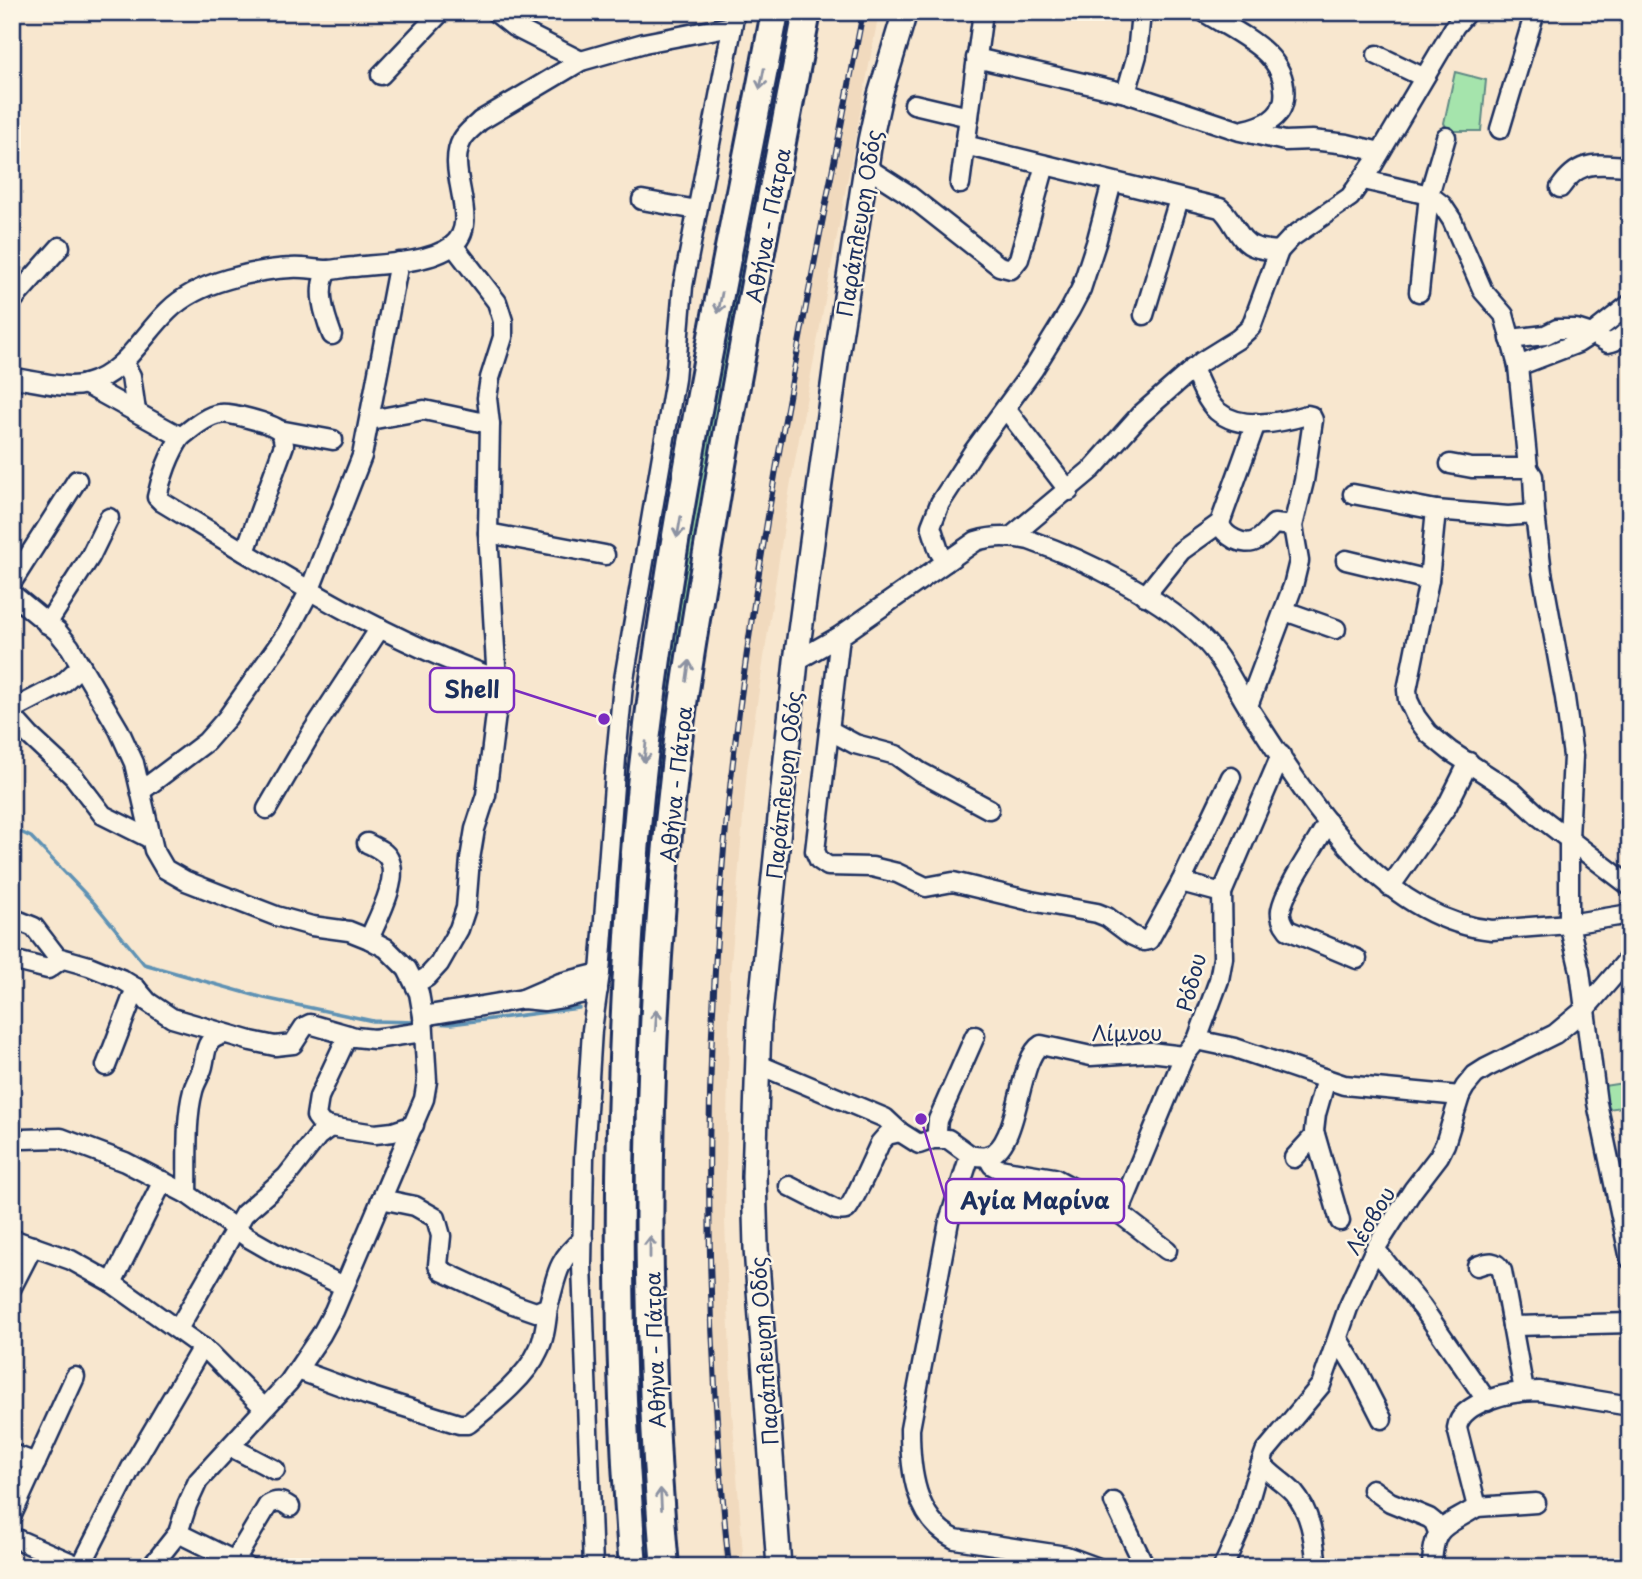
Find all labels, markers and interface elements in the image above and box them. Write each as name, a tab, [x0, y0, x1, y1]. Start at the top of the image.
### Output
one-way arrow	[755, 67, 768, 90]
street label: Παράπλευρη Οδός	[827, 127, 889, 319]
street label: Αθήνα - Πάτρα	[736, 145, 798, 305]
one-way arrow	[712, 291, 726, 314]
one-way arrow	[672, 515, 685, 538]
one-way arrow	[682, 660, 695, 683]
callout: Shell	[430, 668, 514, 712]
text: Shell	[444, 671, 500, 706]
street label: Παράπλευρη Οδός	[757, 689, 809, 881]
street label: Αθήνα - Πάτρα	[651, 704, 699, 864]
one-way arrow	[638, 740, 651, 762]
street label: Ρόδου	[1167, 949, 1213, 1015]
one-way arrow	[649, 1008, 662, 1031]
street label: Λίμνου	[1092, 1016, 1162, 1048]
callout: Αγία Μαρίνα	[946, 1179, 1124, 1223]
street label: Λέσβου	[1336, 1180, 1402, 1260]
text: Αγία Μαρίνα	[959, 1182, 1110, 1217]
one-way arrow	[643, 1236, 657, 1259]
street label: Παράπλευρη Οδός	[740, 1256, 786, 1446]
street label: Αθήνα - Πάτρα	[635, 1271, 673, 1429]
one-way arrow	[654, 1487, 667, 1510]

